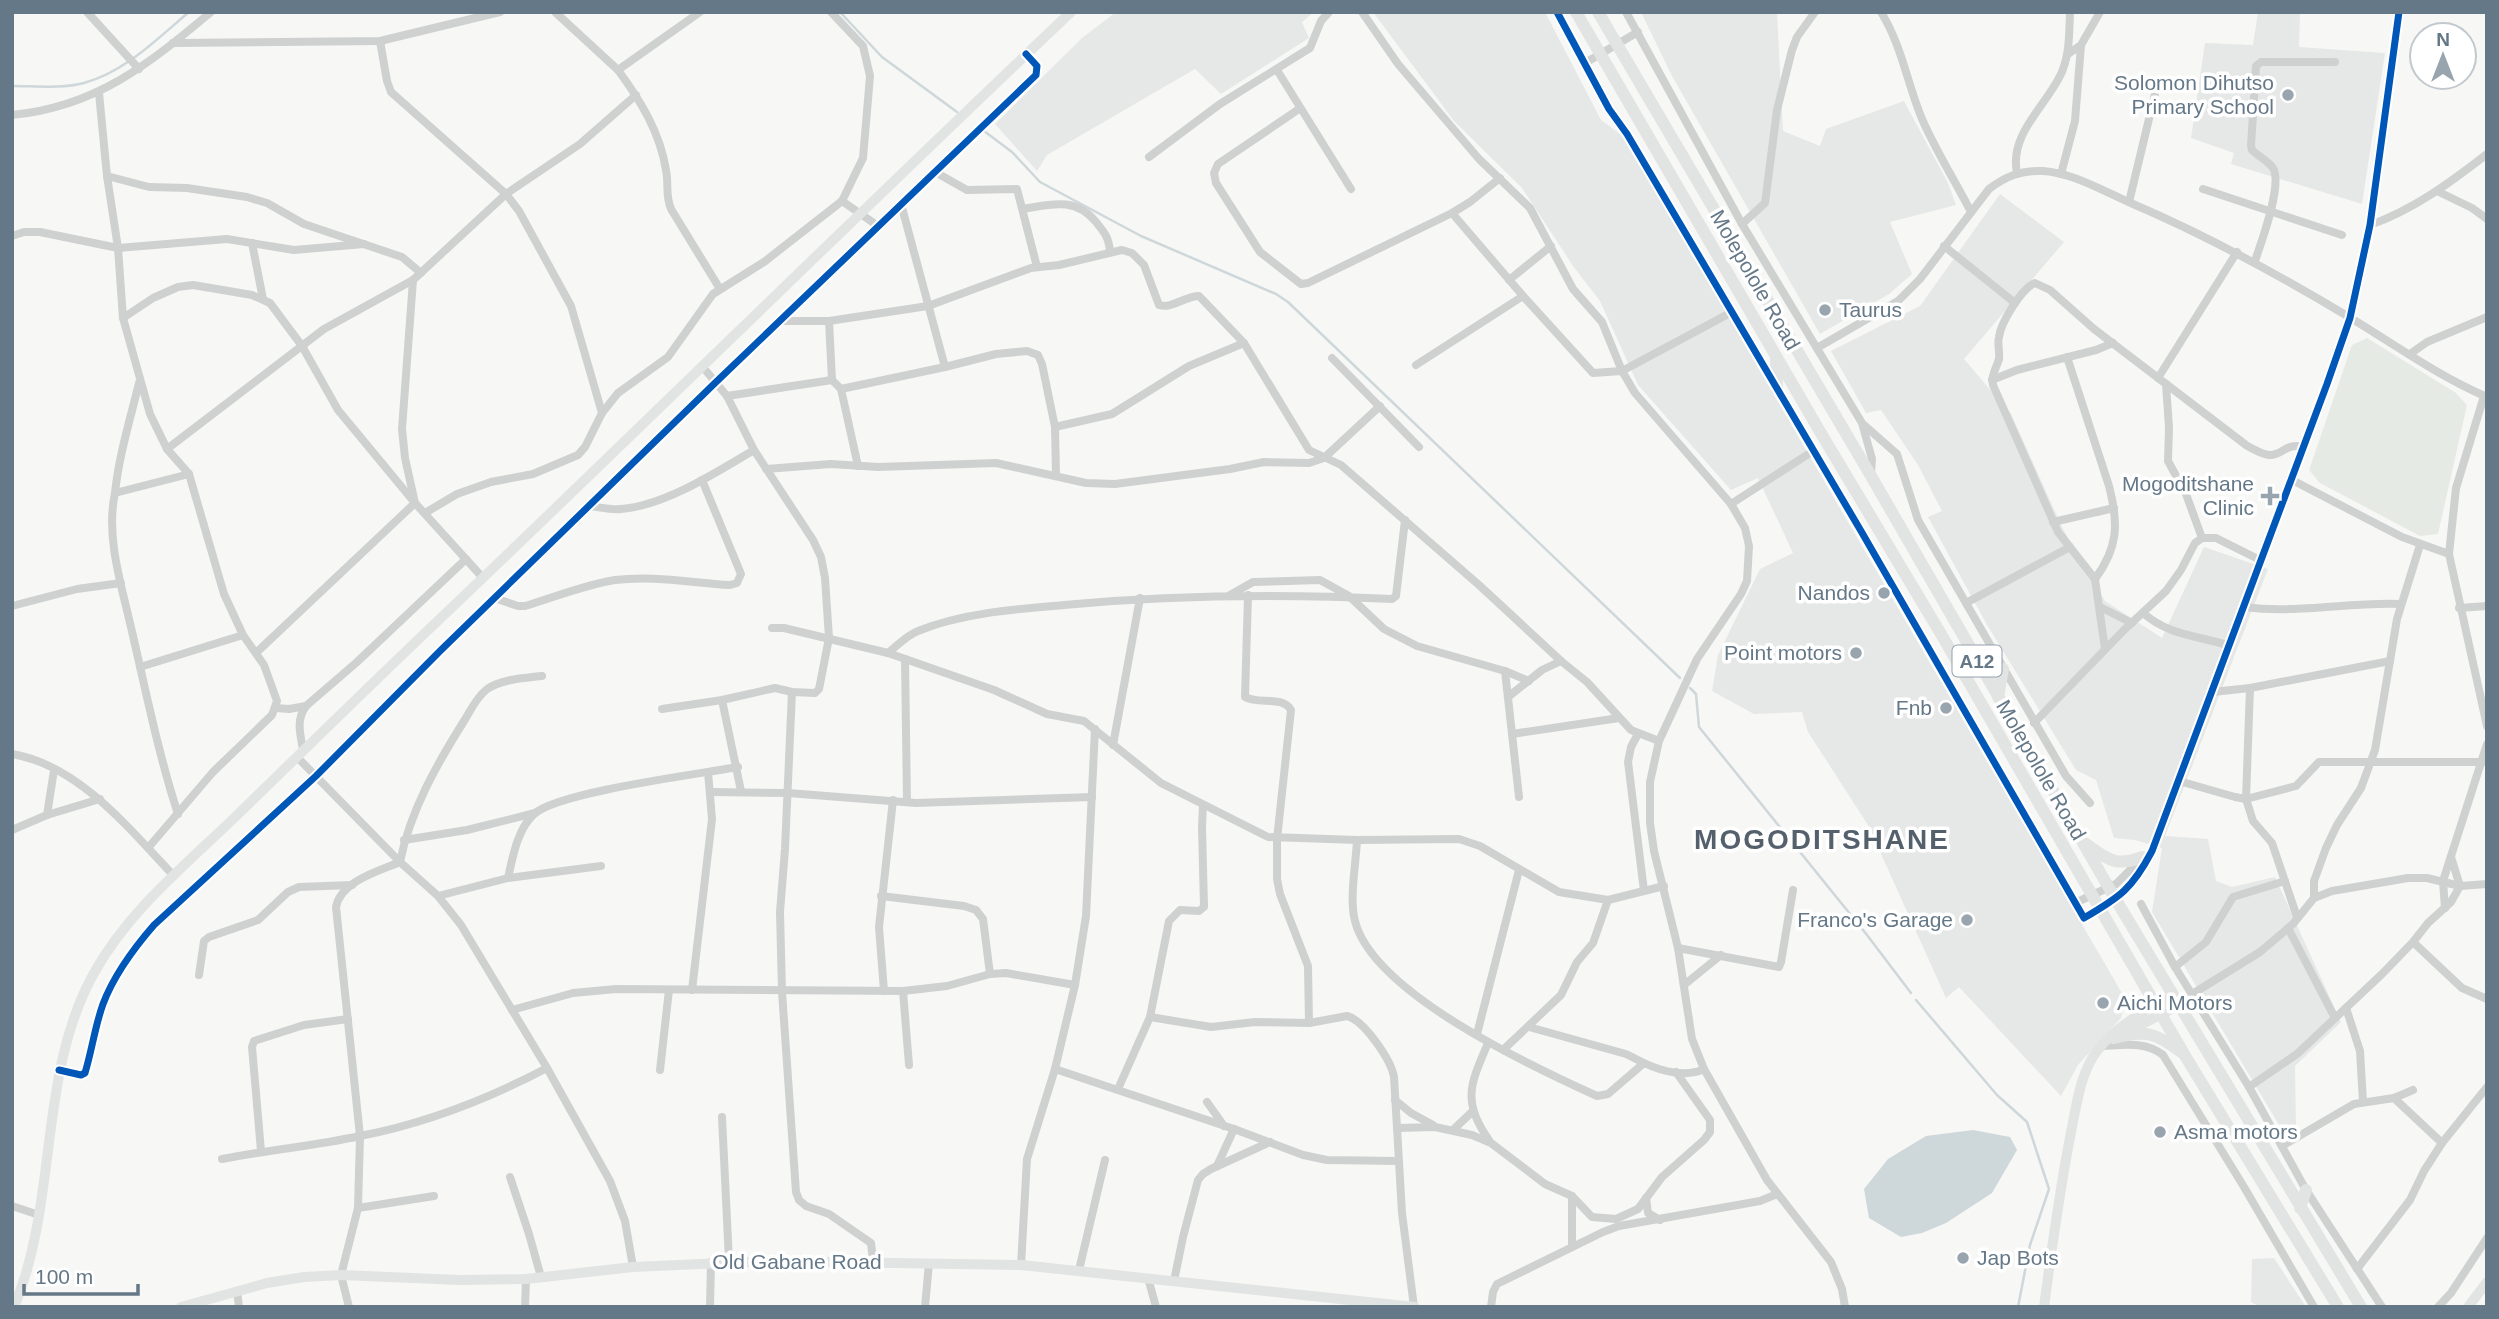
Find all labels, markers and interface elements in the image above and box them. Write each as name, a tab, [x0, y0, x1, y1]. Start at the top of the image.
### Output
north arrow	[2408, 21, 2478, 91]
text: N	[2436, 29, 2450, 50]
place label: Solomon Dihutso Primary School	[2114, 71, 2274, 118]
marker: Solomon Dihutso Primary School	[2280, 87, 2296, 103]
street label: Molepolole Road	[1706, 206, 1805, 354]
place label: Taurus	[1839, 298, 1902, 321]
marker: Taurus	[1817, 302, 1833, 318]
place label: Mogoditshane Clinic	[2122, 472, 2254, 519]
marker: Mogoditshane Clinic	[2260, 486, 2280, 506]
place label: Nandos	[1798, 581, 1870, 604]
marker: Nandos	[1876, 585, 1892, 601]
place label: Point motors	[1724, 641, 1842, 664]
marker: Point motors	[1848, 645, 1864, 661]
road number: A12	[1952, 646, 2002, 676]
place label: Fnb	[1896, 696, 1932, 719]
street label: Molepolole Road	[1992, 696, 2091, 844]
marker: Fnb	[1938, 700, 1954, 716]
district label: MOGODITSHANE	[1694, 824, 1950, 855]
place label: Franco's Garage	[1797, 908, 1953, 931]
marker: Franco's Garage	[1959, 912, 1975, 928]
place label: Aichi Motors	[2117, 991, 2233, 1014]
marker: Aichi Motors	[2095, 995, 2111, 1011]
place label: Asma motors	[2174, 1120, 2298, 1143]
marker: Asma motors	[2152, 1124, 2168, 1140]
place label: Jap Bots	[1977, 1246, 2059, 1269]
street label: Old Gabane Road	[712, 1250, 882, 1273]
marker: Jap Bots	[1955, 1250, 1971, 1266]
scale bar	[24, 1252, 138, 1296]
text: 100 m	[35, 1265, 93, 1288]

